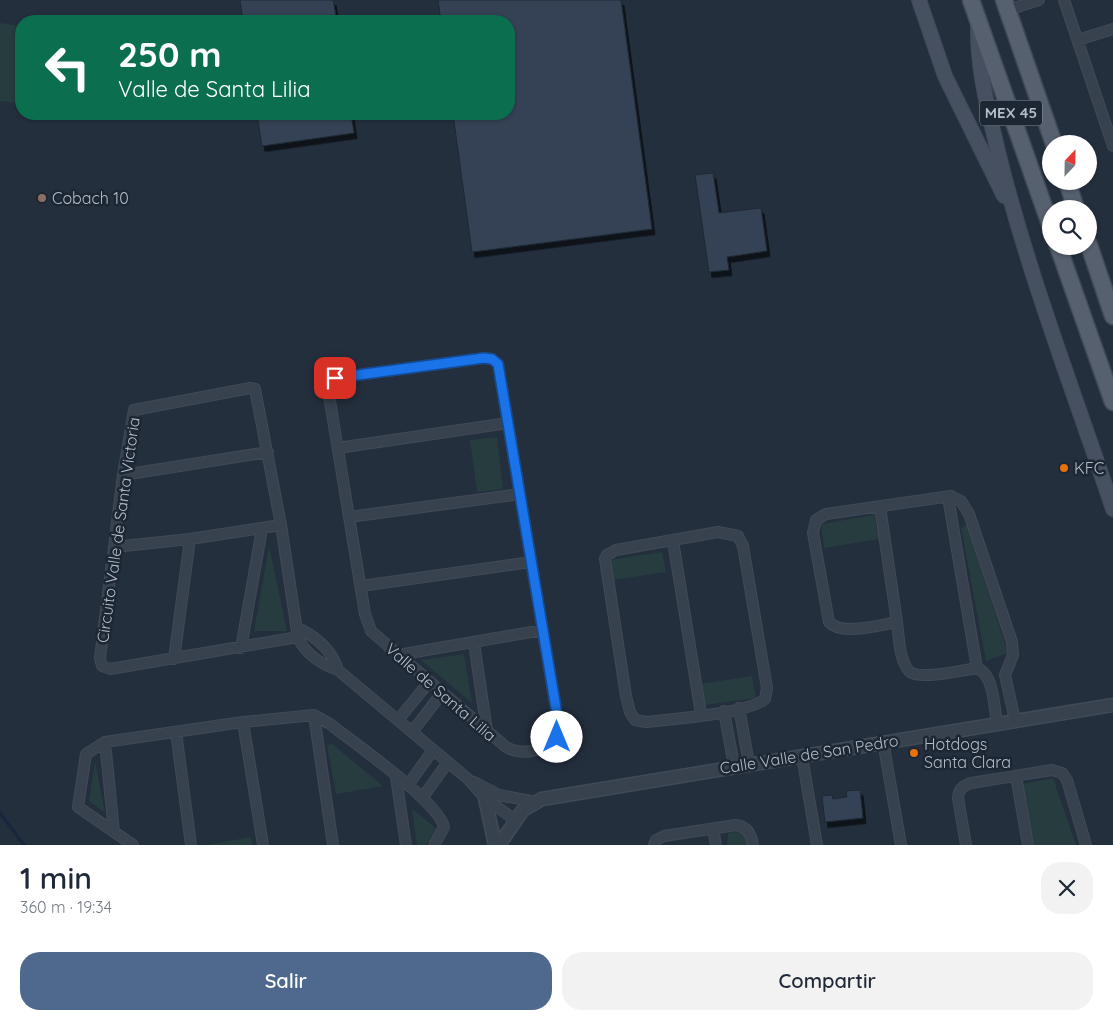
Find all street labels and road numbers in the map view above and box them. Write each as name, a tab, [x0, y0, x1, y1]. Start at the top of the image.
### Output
road number: MEX 45	[980, 100, 1042, 126]
street label: Circuito Valle de Santa Victoria	[92, 416, 144, 644]
street label: Valle de Santa Lilia	[382, 639, 500, 745]
street label: Calle Valle de San Pedro	[718, 730, 900, 778]

